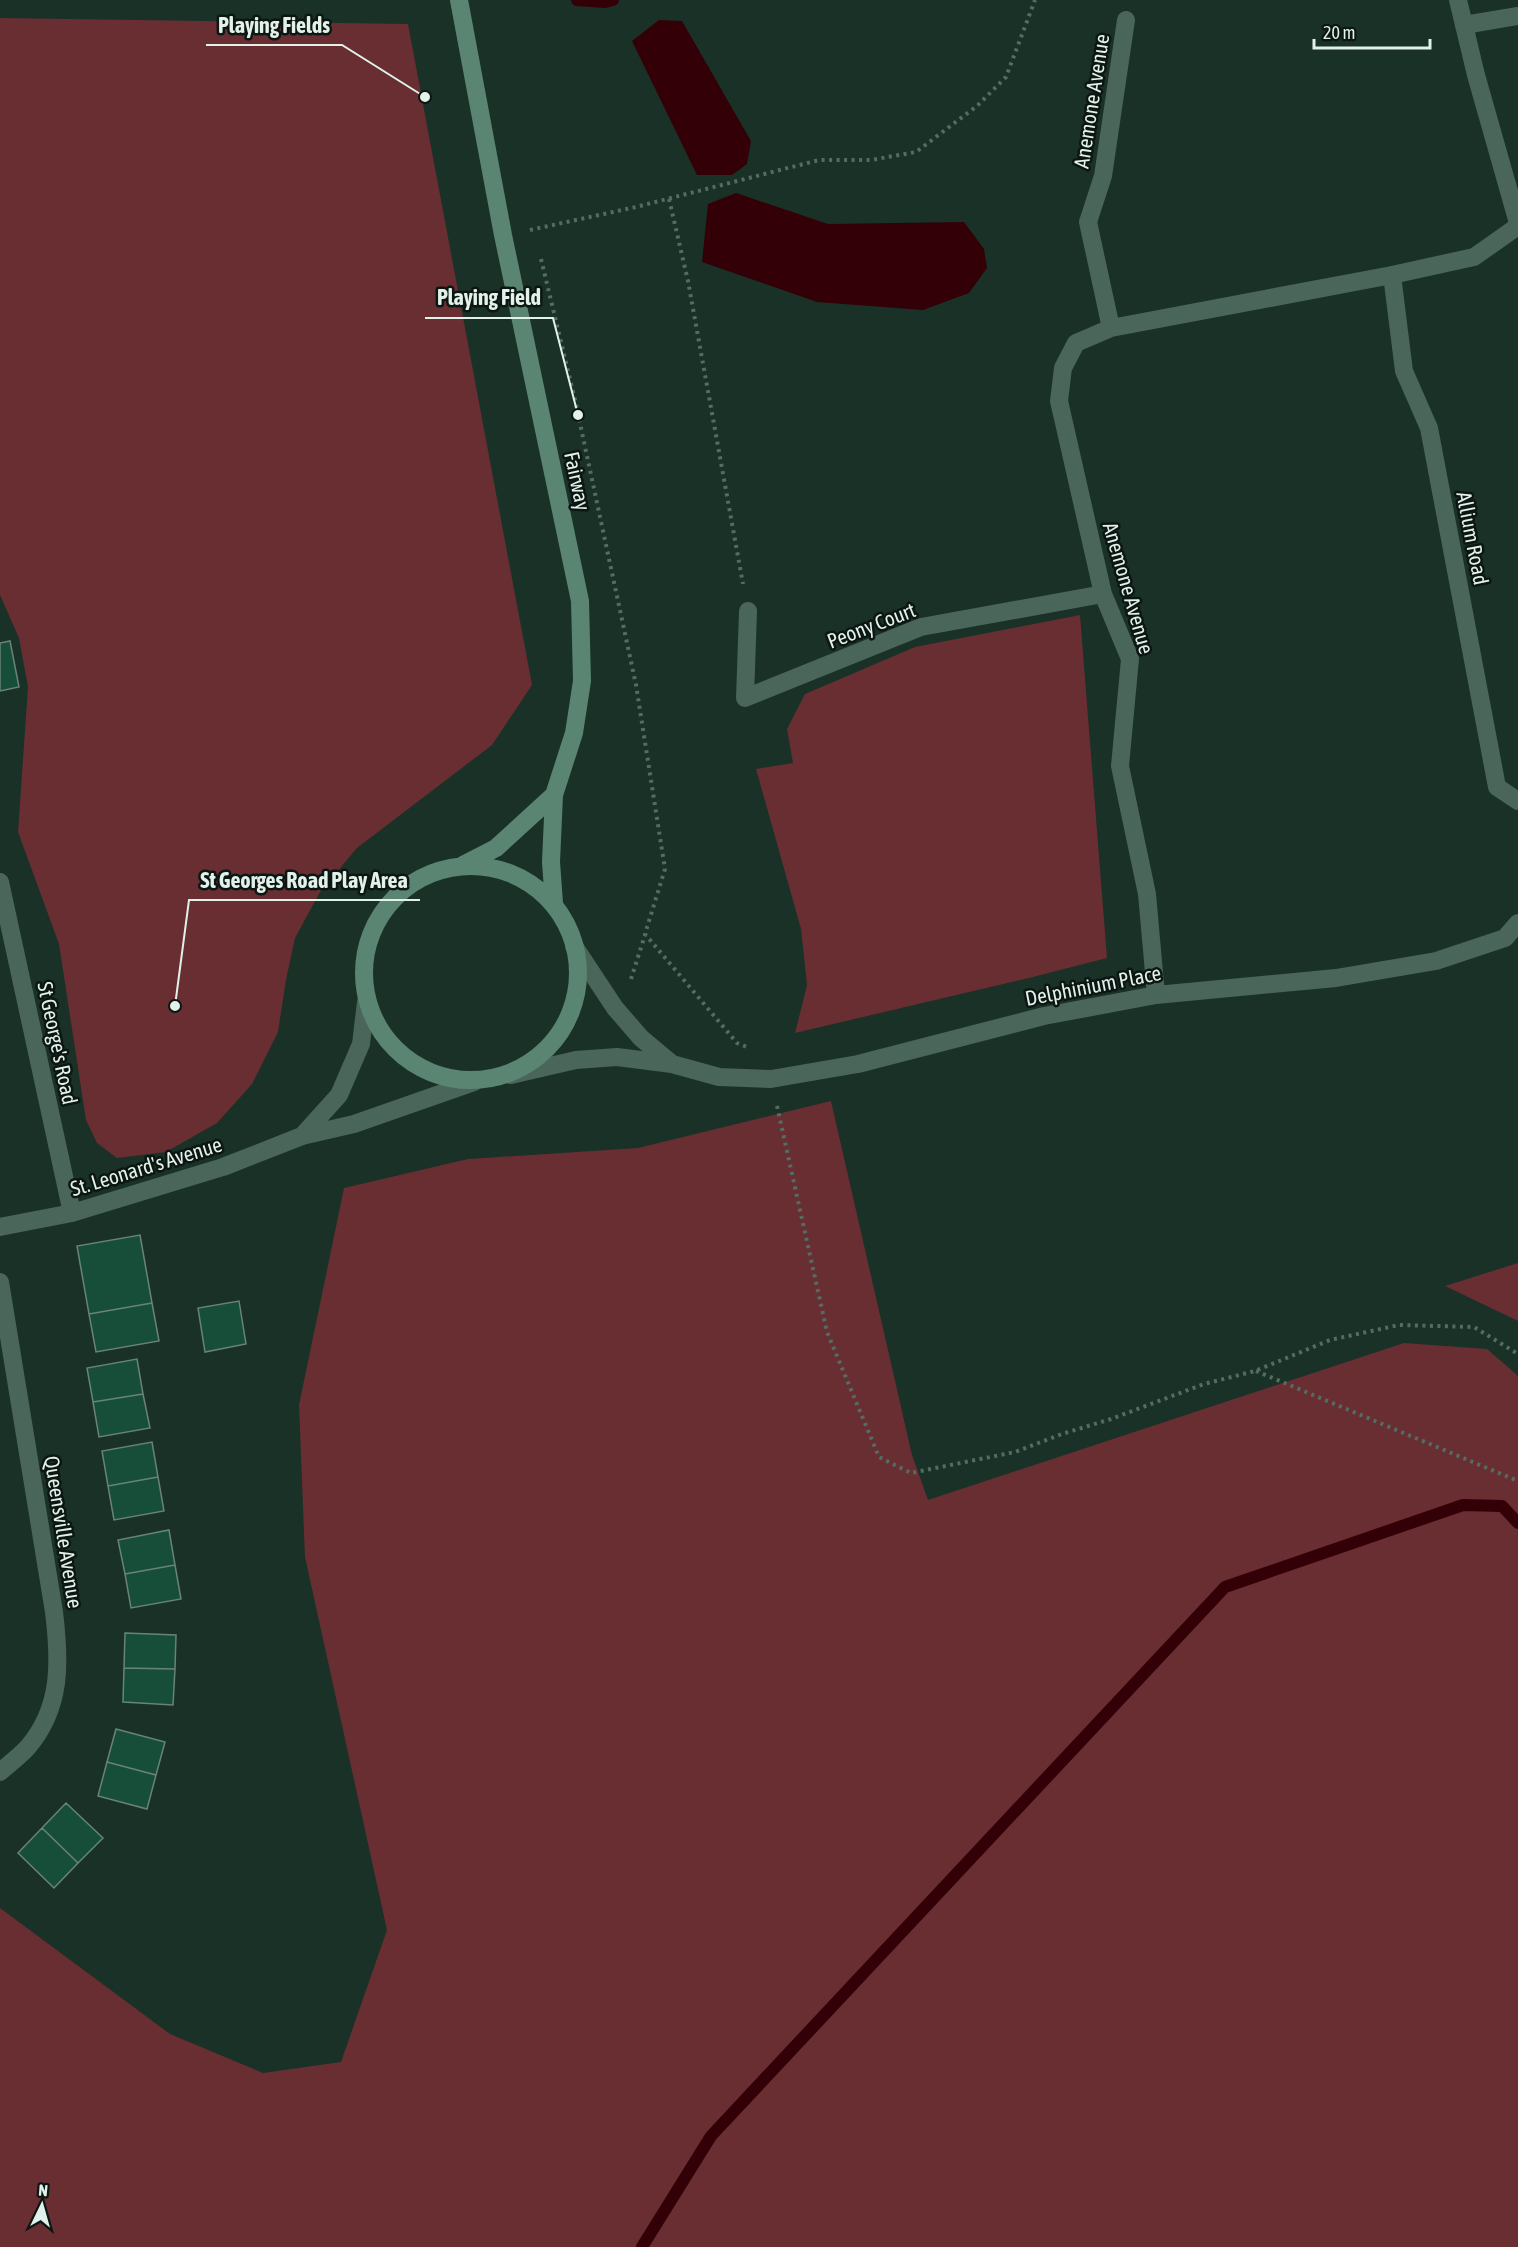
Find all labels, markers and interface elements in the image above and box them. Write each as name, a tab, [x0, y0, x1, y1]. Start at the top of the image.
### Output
callout: Playing Fields	[206, 5, 342, 45]
text: Playing Fields	[218, 12, 330, 38]
scale bar	[1314, 12, 1430, 50]
text: 20 m	[1323, 22, 1355, 43]
street label: Anemone Avenue	[1069, 32, 1113, 170]
callout: Playing Field	[425, 278, 553, 318]
text: Playing Field	[437, 284, 541, 310]
street label: Fairway	[560, 449, 596, 513]
street label: Allium Road	[1452, 489, 1494, 587]
street label: Anemone Avenue	[1099, 519, 1159, 657]
street label: Peony Court	[823, 597, 919, 653]
callout: St Georges Road Play Area	[189, 860, 420, 900]
text: St Georges Road Play Area	[200, 867, 408, 893]
street label: Delphinium Place	[1023, 960, 1163, 1010]
street label: St George's Road	[33, 979, 83, 1107]
street label: St. Leonard's Avenue	[67, 1132, 225, 1200]
street label: Queensville Avenue	[40, 1454, 88, 1610]
north arrow	[12, 2175, 72, 2235]
text: N	[38, 2181, 49, 2199]

